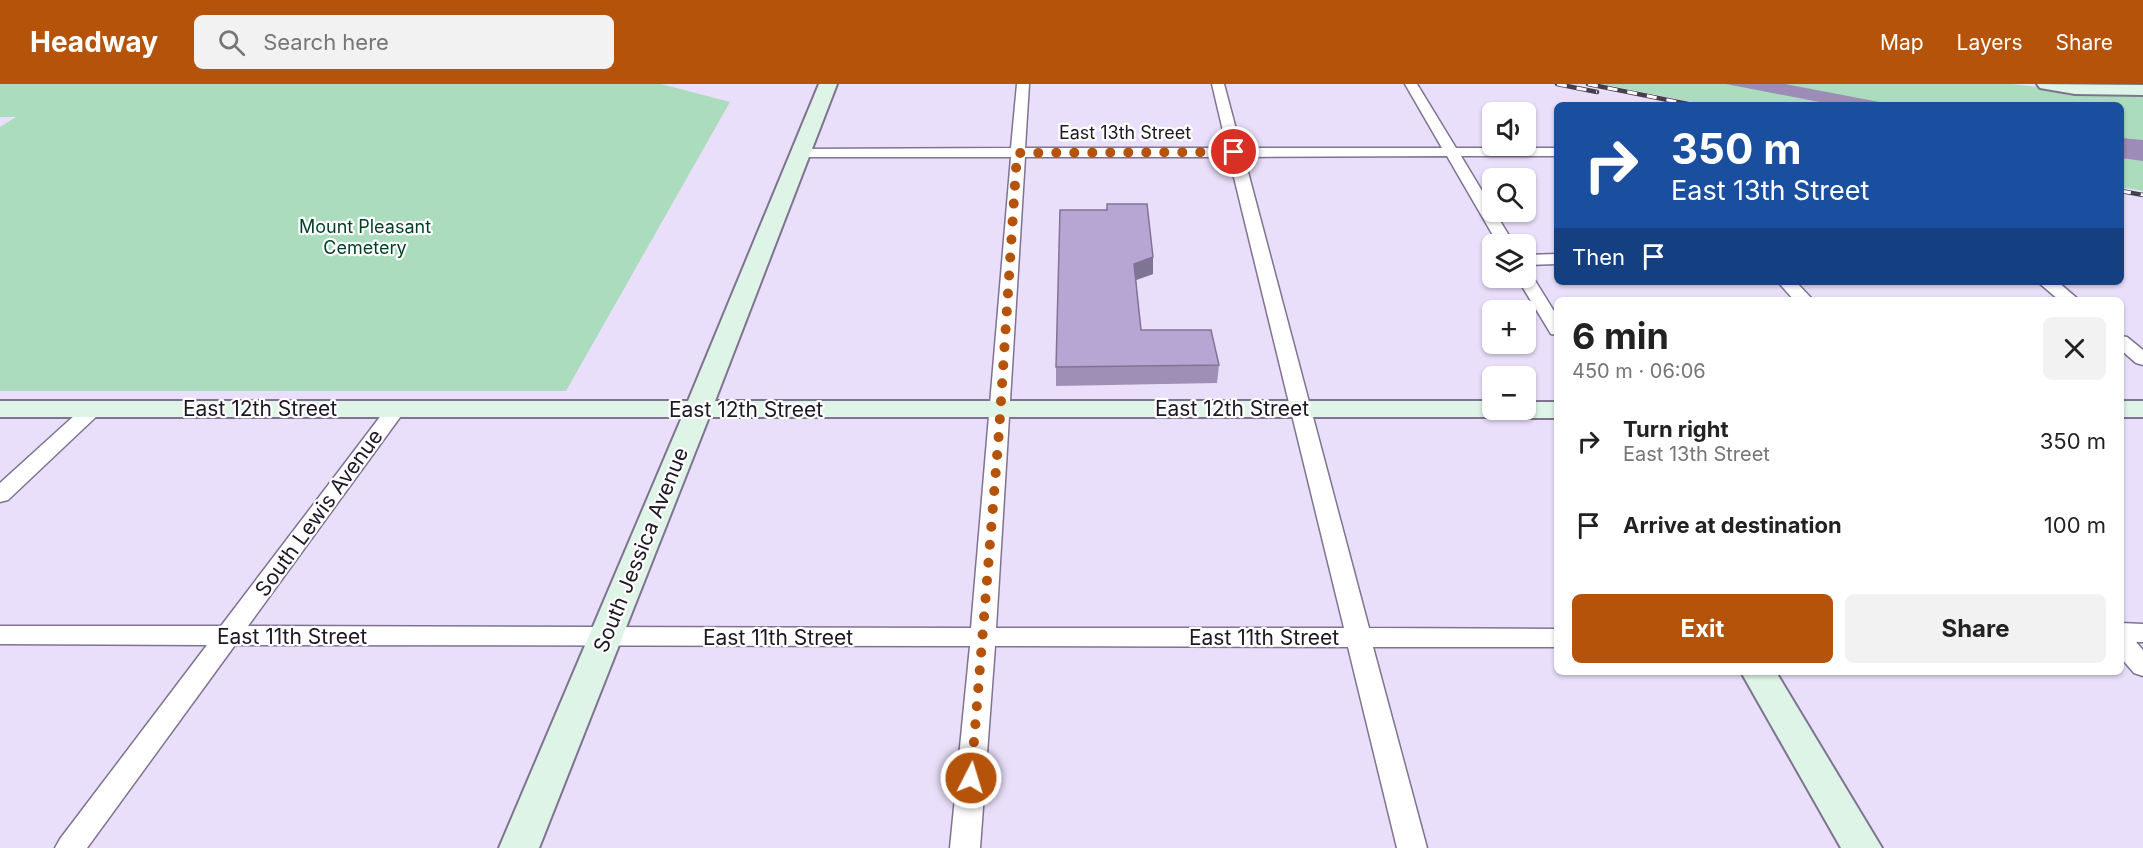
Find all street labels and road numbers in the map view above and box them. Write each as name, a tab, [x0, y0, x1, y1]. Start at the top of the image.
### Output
street label: East 13th Street	[1059, 122, 1191, 143]
street label: East 12th Street	[183, 396, 337, 421]
street label: East 12th Street	[1155, 396, 1309, 421]
street label: East 12th Street	[669, 397, 823, 422]
street label: South Lewis Avenue	[250, 424, 388, 601]
street label: South Jessica Avenue	[588, 444, 693, 656]
street label: East 11th Street	[217, 624, 367, 649]
street label: East 11th Street	[703, 625, 853, 650]
street label: East 11th Street	[1189, 625, 1339, 650]

